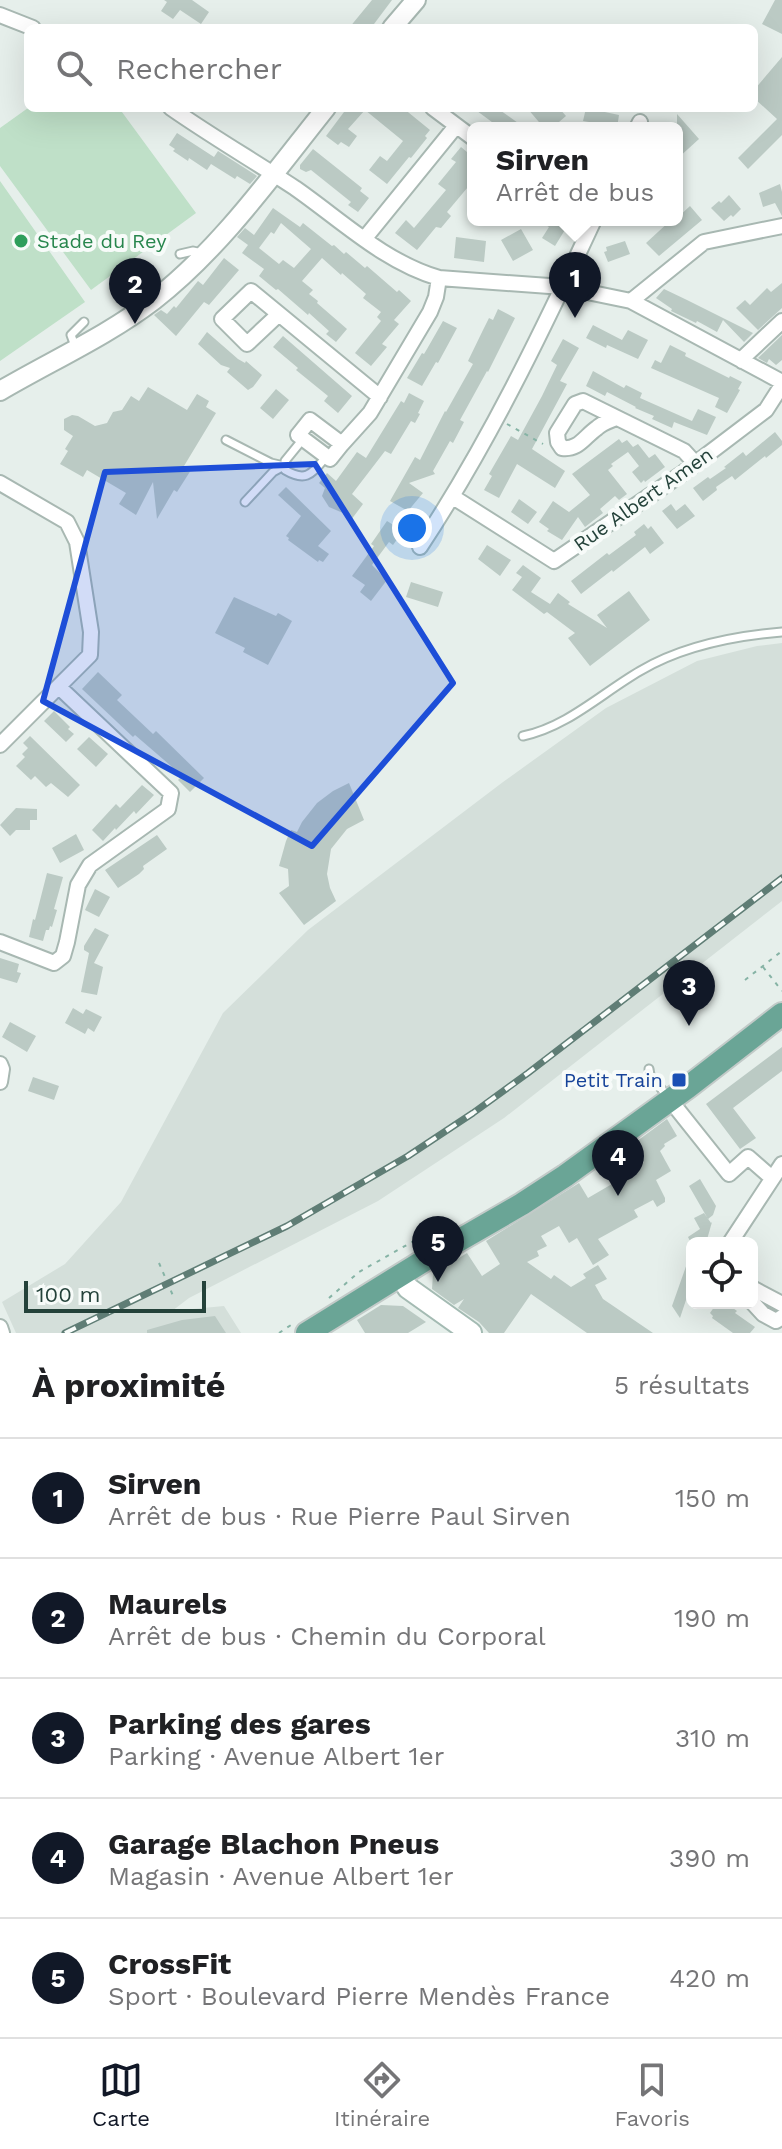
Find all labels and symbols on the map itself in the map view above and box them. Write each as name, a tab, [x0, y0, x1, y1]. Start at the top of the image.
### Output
place label: Stade du Rey	[37, 229, 167, 253]
marker: Stade du Rey	[12, 232, 30, 250]
pin: 1	[549, 252, 601, 318]
pin: 2	[109, 258, 161, 324]
street label: Rue Albert Amen	[569, 442, 717, 556]
your location	[392, 508, 432, 548]
pin: 3	[663, 960, 715, 1026]
place label: Petit Train	[564, 1068, 663, 1092]
marker: Petit Train	[670, 1071, 688, 1089]
pin: 4	[592, 1130, 644, 1196]
pin: 5	[412, 1216, 464, 1282]
scale bar	[24, 1277, 206, 1313]

